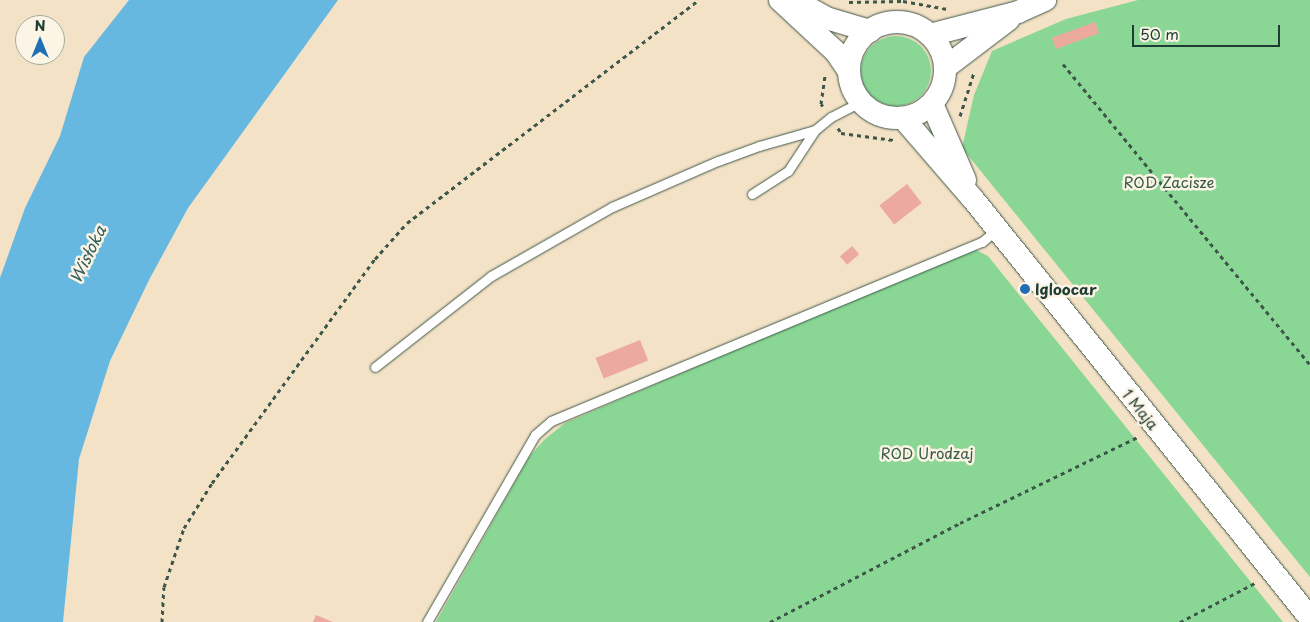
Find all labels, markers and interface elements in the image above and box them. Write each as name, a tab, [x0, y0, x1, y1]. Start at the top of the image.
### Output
north arrow	[15, 15, 65, 65]
text: N	[34, 15, 46, 36]
scale bar	[1135, 15, 1282, 47]
text: 50 m	[1140, 22, 1179, 45]
park label: ROD Zacisze	[1122, 173, 1216, 191]
water label: Wisłoka	[65, 222, 109, 286]
place label: Igloocar	[1035, 280, 1097, 298]
marker: Igloocar	[1019, 283, 1031, 295]
street label: 1 Maja	[1119, 385, 1163, 433]
park label: ROD Urodzaj	[879, 444, 975, 462]

